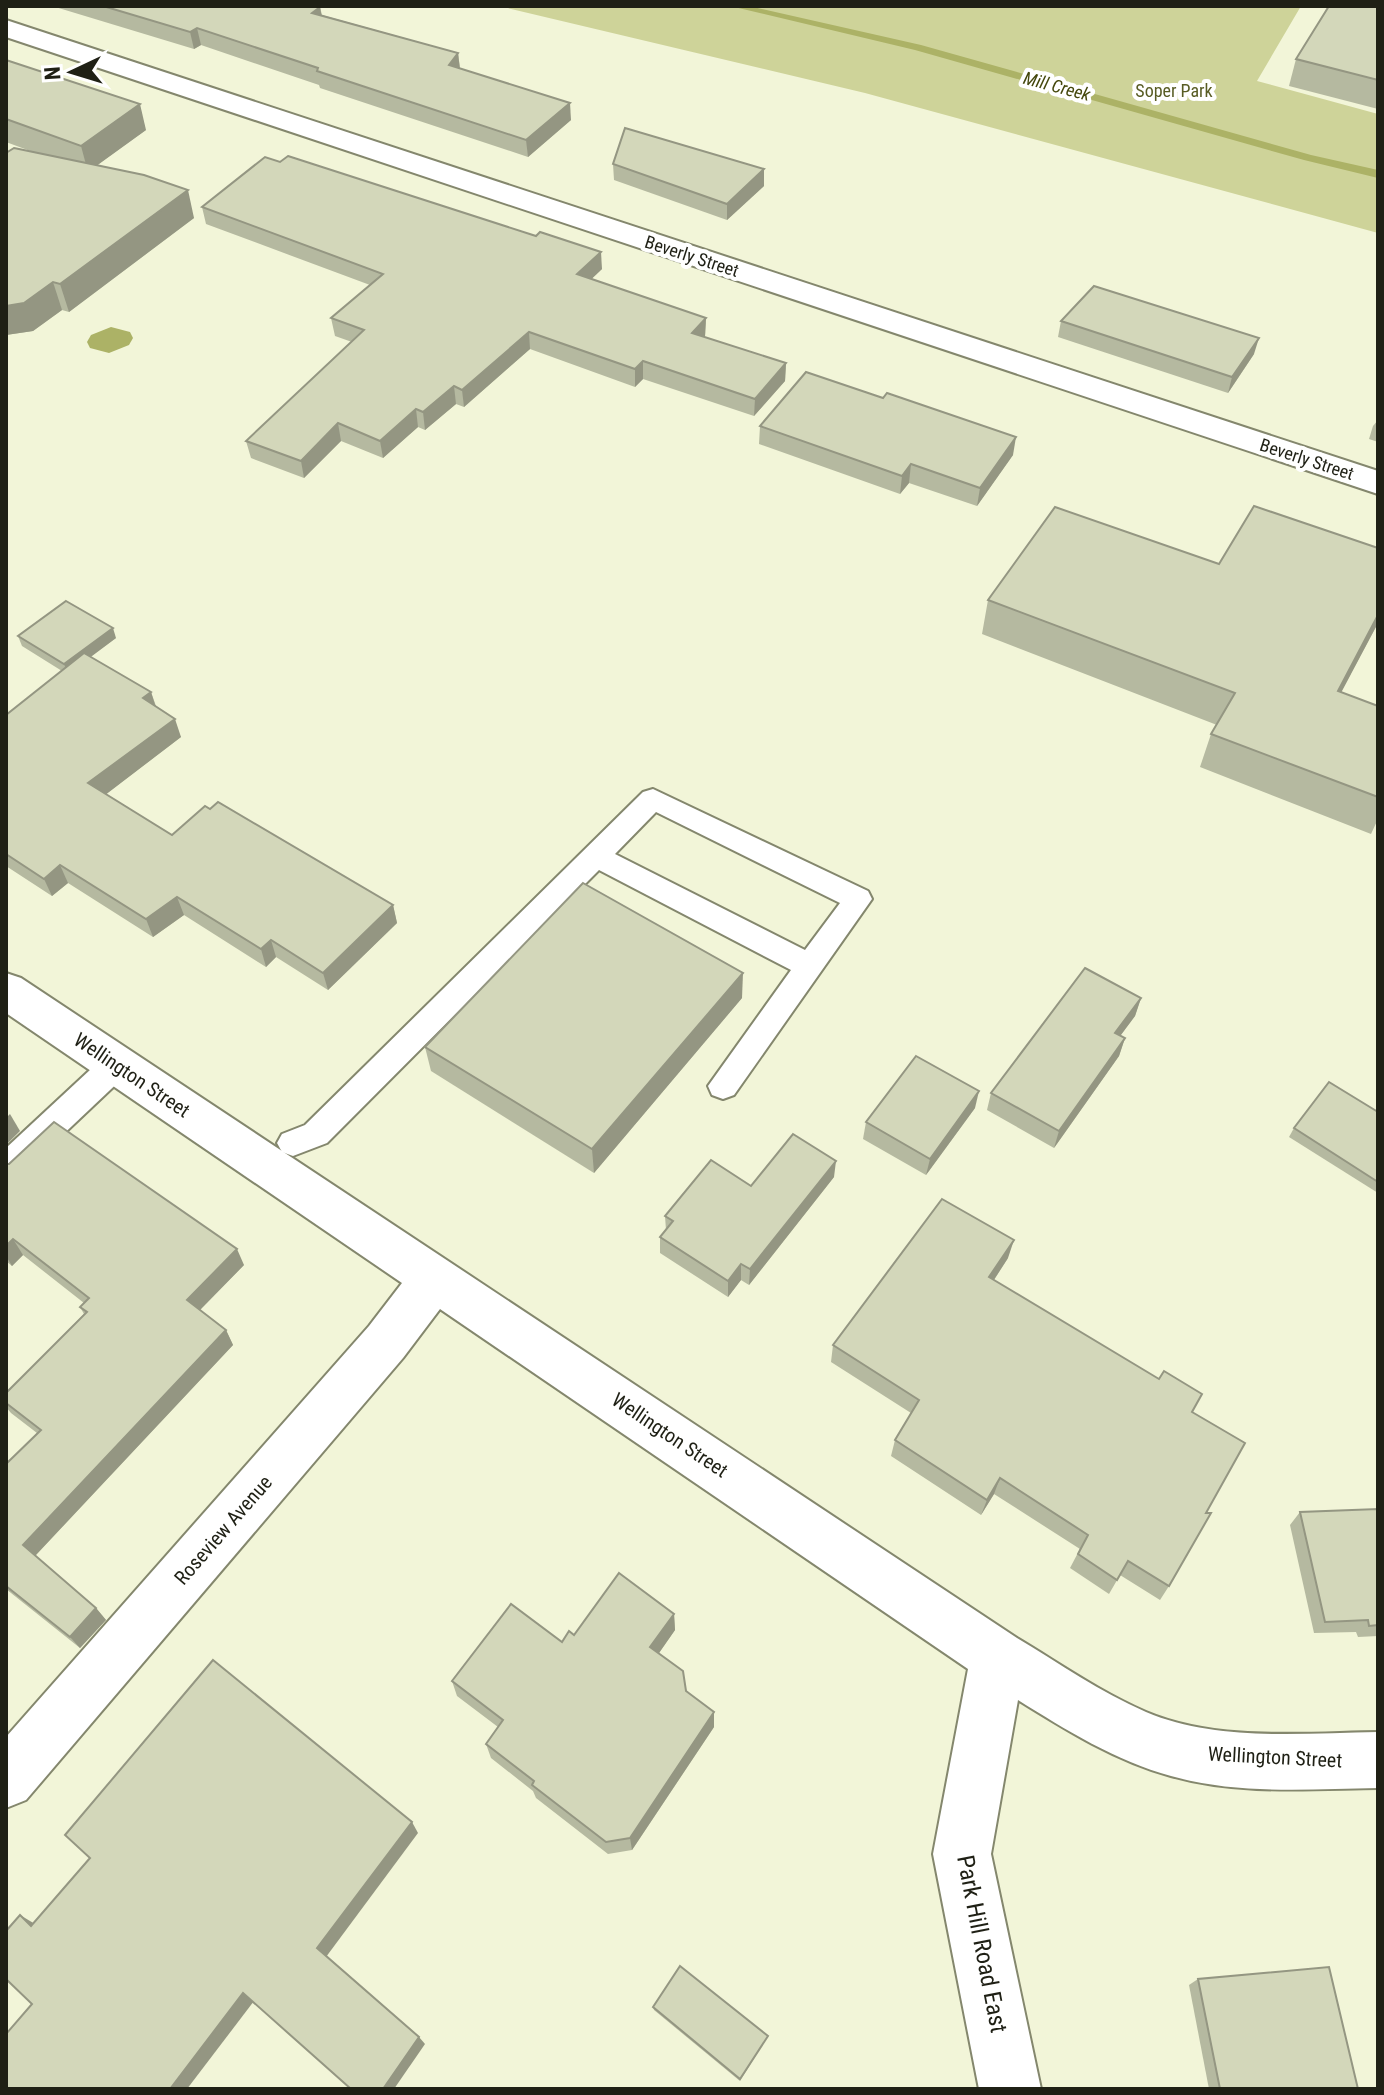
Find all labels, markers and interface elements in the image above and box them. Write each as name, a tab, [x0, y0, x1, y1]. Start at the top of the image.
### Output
north arrow	[32, 32, 112, 112]
text: N	[40, 66, 65, 81]
water label: Mill Creek	[1021, 67, 1094, 105]
park label: Soper Park	[1135, 80, 1213, 101]
street label: Beverly Street	[642, 231, 742, 281]
street label: Beverly Street	[1257, 434, 1357, 484]
street label: Wellington Street	[70, 1027, 195, 1123]
street label: Wellington Street	[608, 1387, 733, 1483]
street label: Roseview Avenue	[169, 1471, 277, 1589]
street label: Wellington Street	[1207, 1741, 1343, 1773]
street label: Park Hill Road East	[951, 1853, 1013, 2035]

